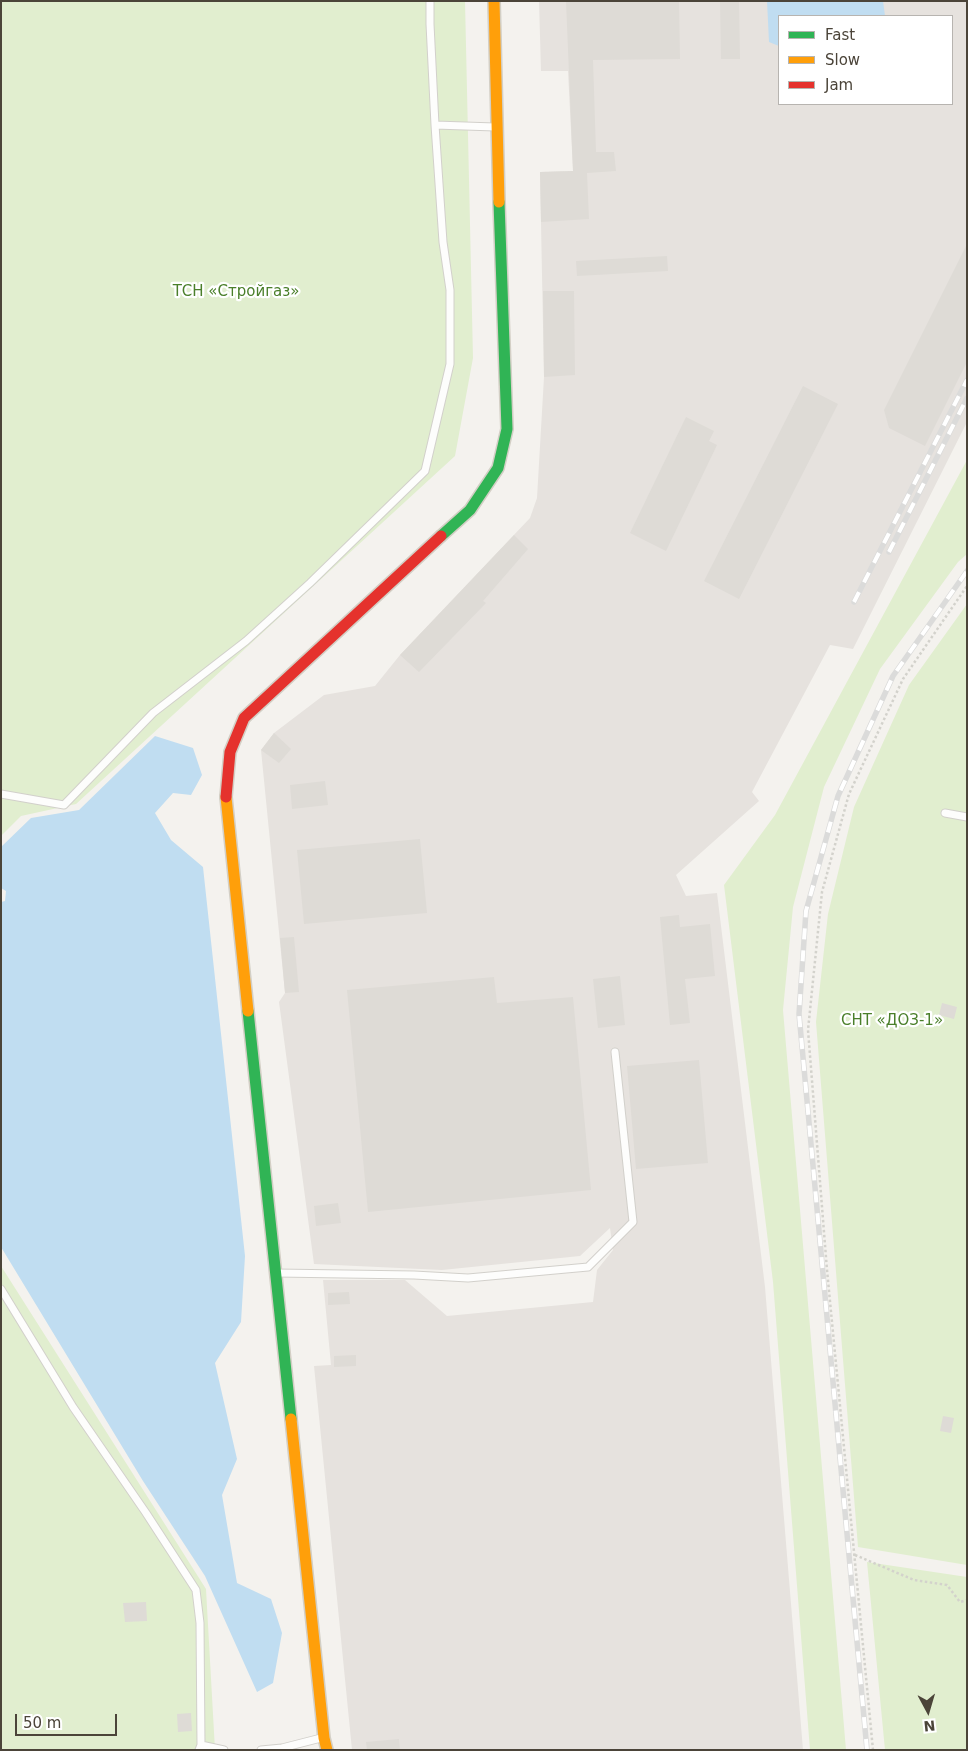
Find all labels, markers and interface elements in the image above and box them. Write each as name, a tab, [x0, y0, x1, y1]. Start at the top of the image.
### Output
legend	[778, 15, 953, 105]
text: Fast	[825, 26, 855, 44]
text: Slow	[825, 51, 860, 69]
text: Jam	[825, 76, 853, 94]
park label: ТСН «Стройгаз»	[173, 283, 299, 301]
park label: СНТ «ДОЗ-1»	[841, 1012, 943, 1030]
north arrow	[903, 1686, 953, 1736]
scale bar	[18, 1704, 120, 1736]
text: 50 m	[23, 1714, 61, 1732]
text: N	[923, 1717, 936, 1734]

